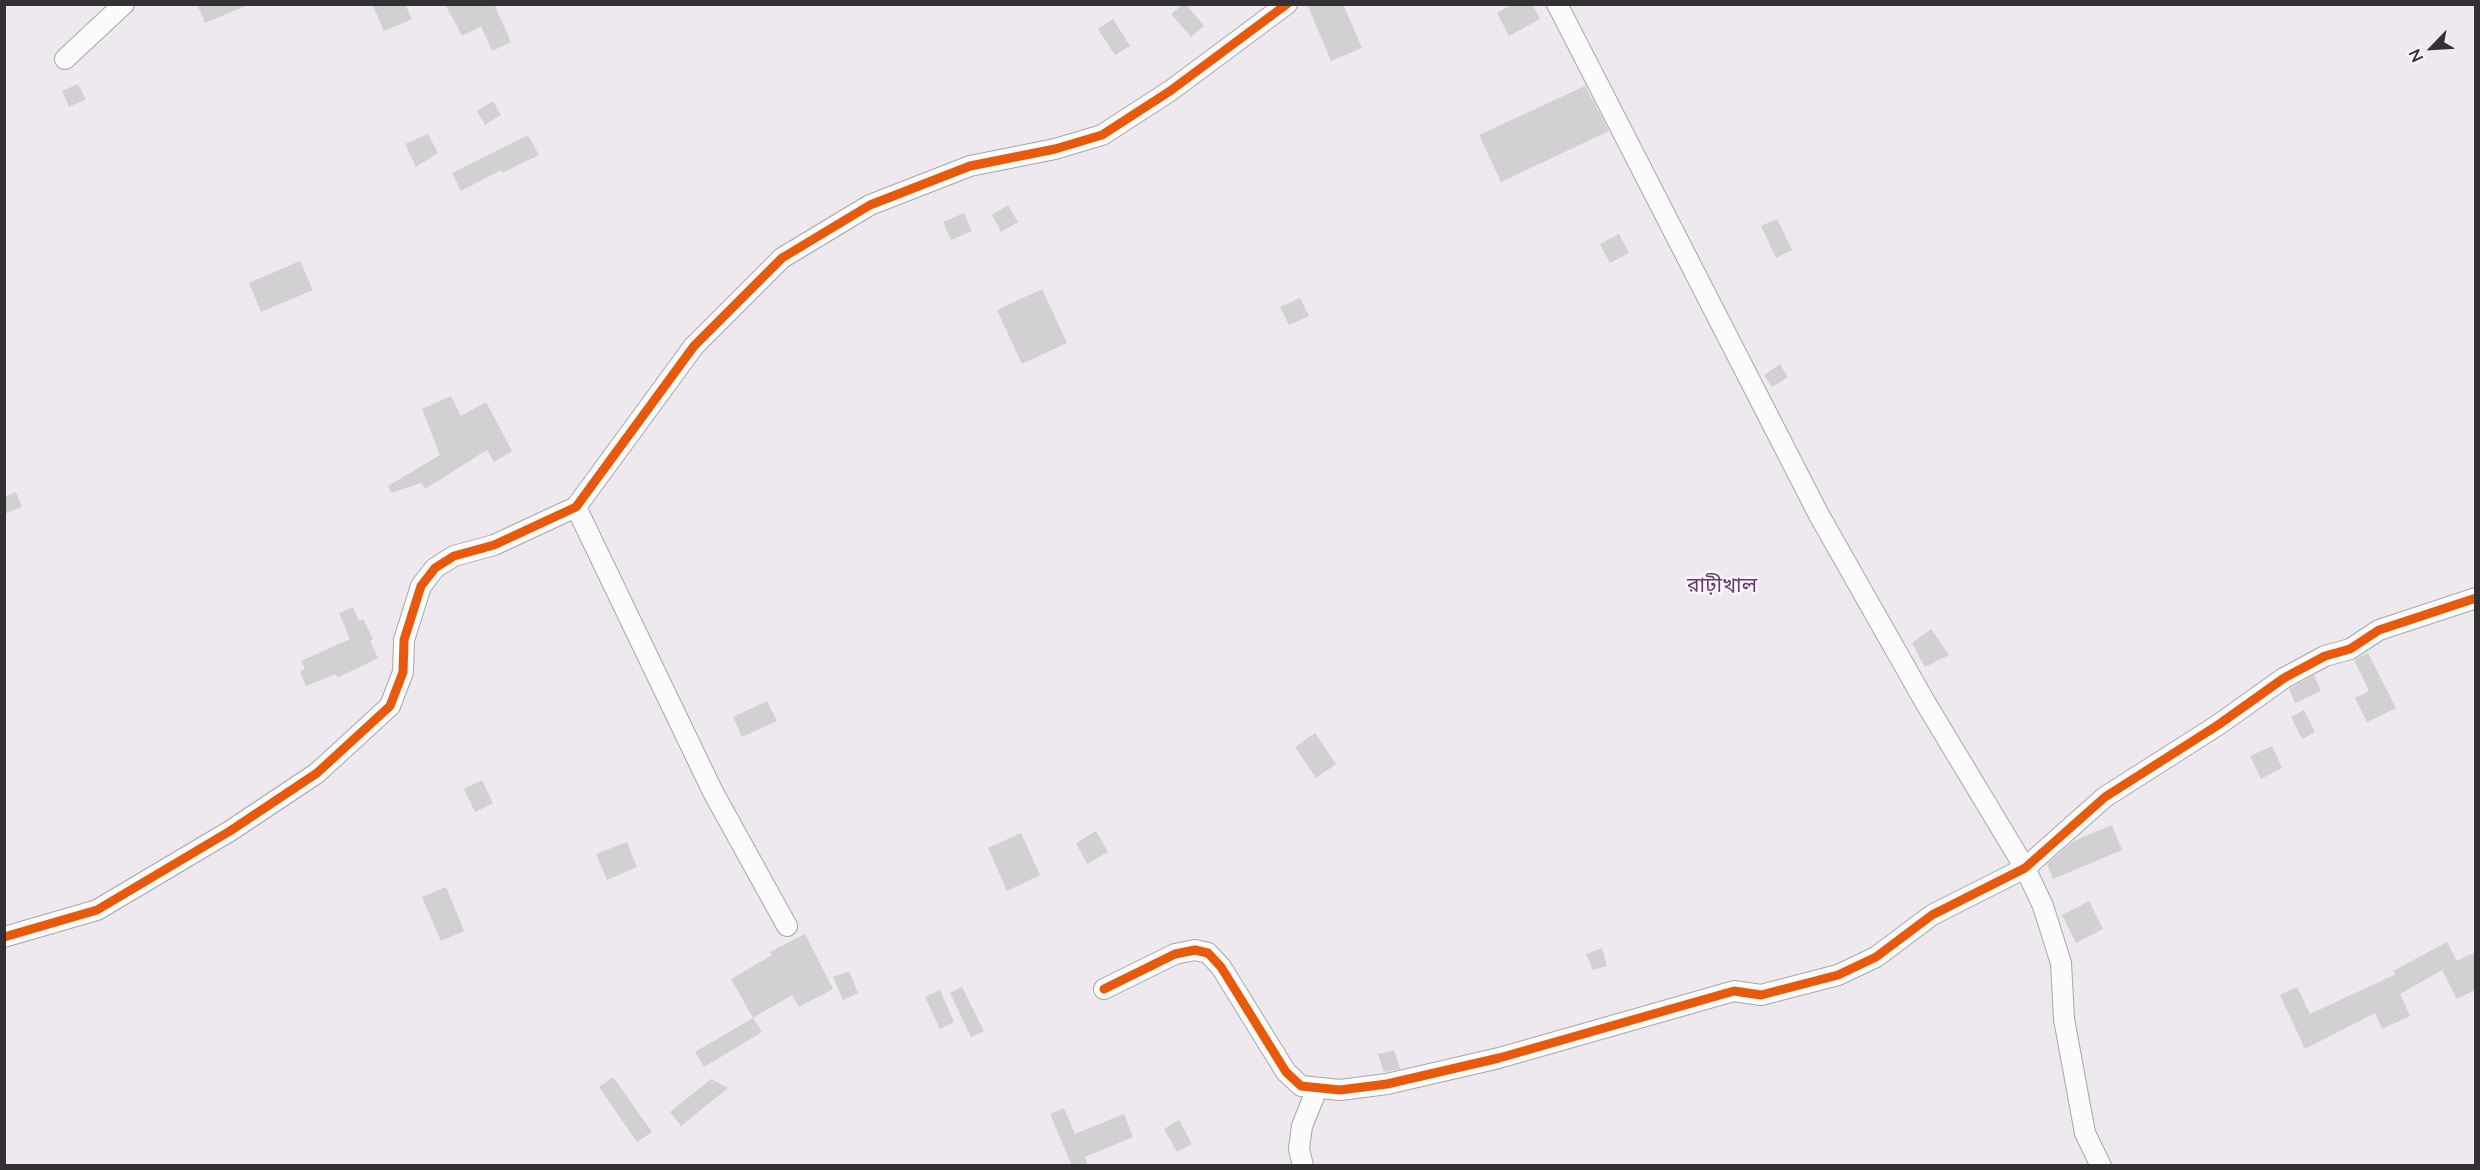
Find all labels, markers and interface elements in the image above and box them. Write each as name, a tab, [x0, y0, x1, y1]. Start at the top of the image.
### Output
north arrow	[2402, 18, 2462, 78]
text: N	[2404, 46, 2426, 65]
district label: রাঢ়ীখাল	[1687, 572, 1757, 598]

